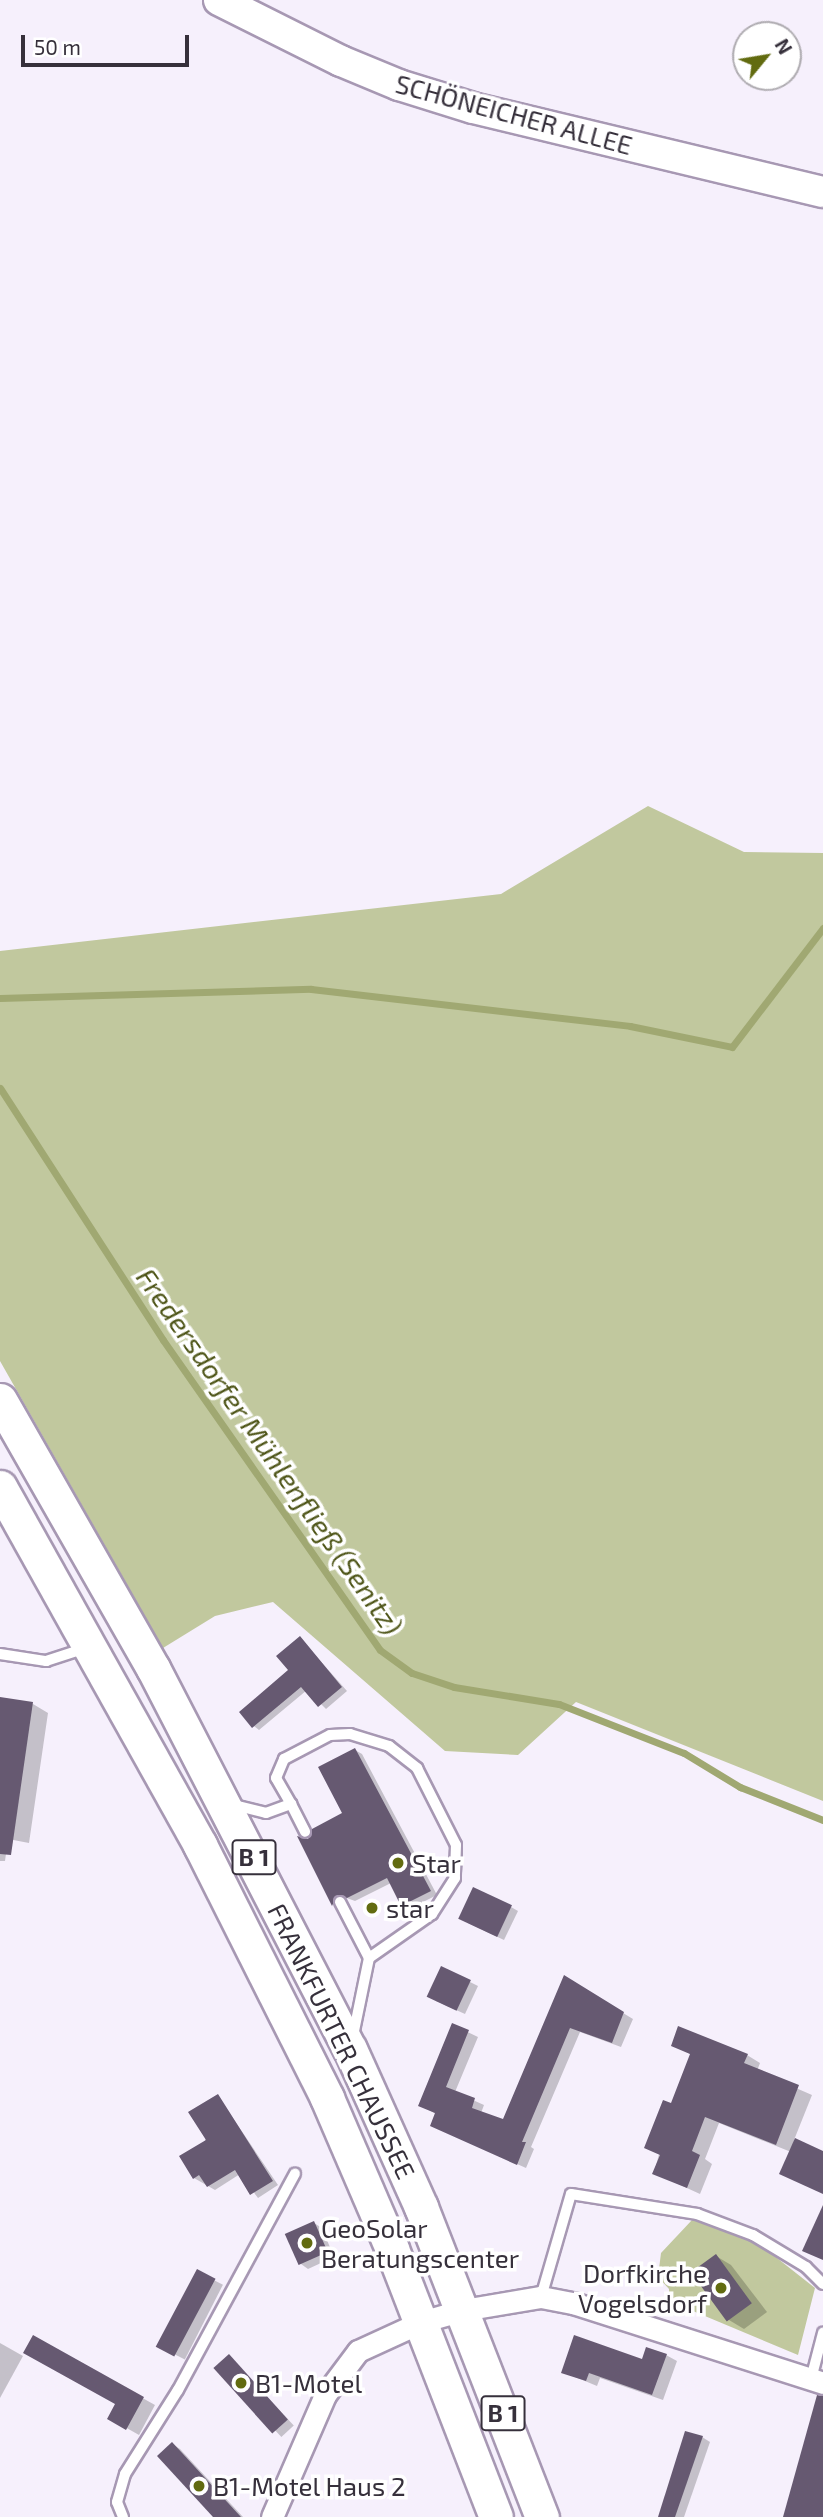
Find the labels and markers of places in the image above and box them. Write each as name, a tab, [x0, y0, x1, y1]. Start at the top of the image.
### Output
place label: Star	[412, 1847, 461, 1879]
marker: Star	[390, 1855, 406, 1871]
place label: star	[386, 1892, 434, 1924]
marker: star	[364, 1900, 380, 1916]
place label: GeoSolar Beratungscenter	[321, 2212, 519, 2274]
marker: GeoSolar Beratungscenter	[299, 2235, 315, 2251]
place label: Dorfkirche Vogelsdorf	[578, 2257, 707, 2318]
marker: Dorfkirche Vogelsdorf	[713, 2280, 729, 2296]
place label: B1-Motel	[255, 2367, 362, 2399]
marker: B1-Motel	[233, 2375, 249, 2391]
place label: B1-Motel Haus 2	[213, 2470, 406, 2502]
marker: B1-Motel Haus 2	[191, 2478, 207, 2494]

